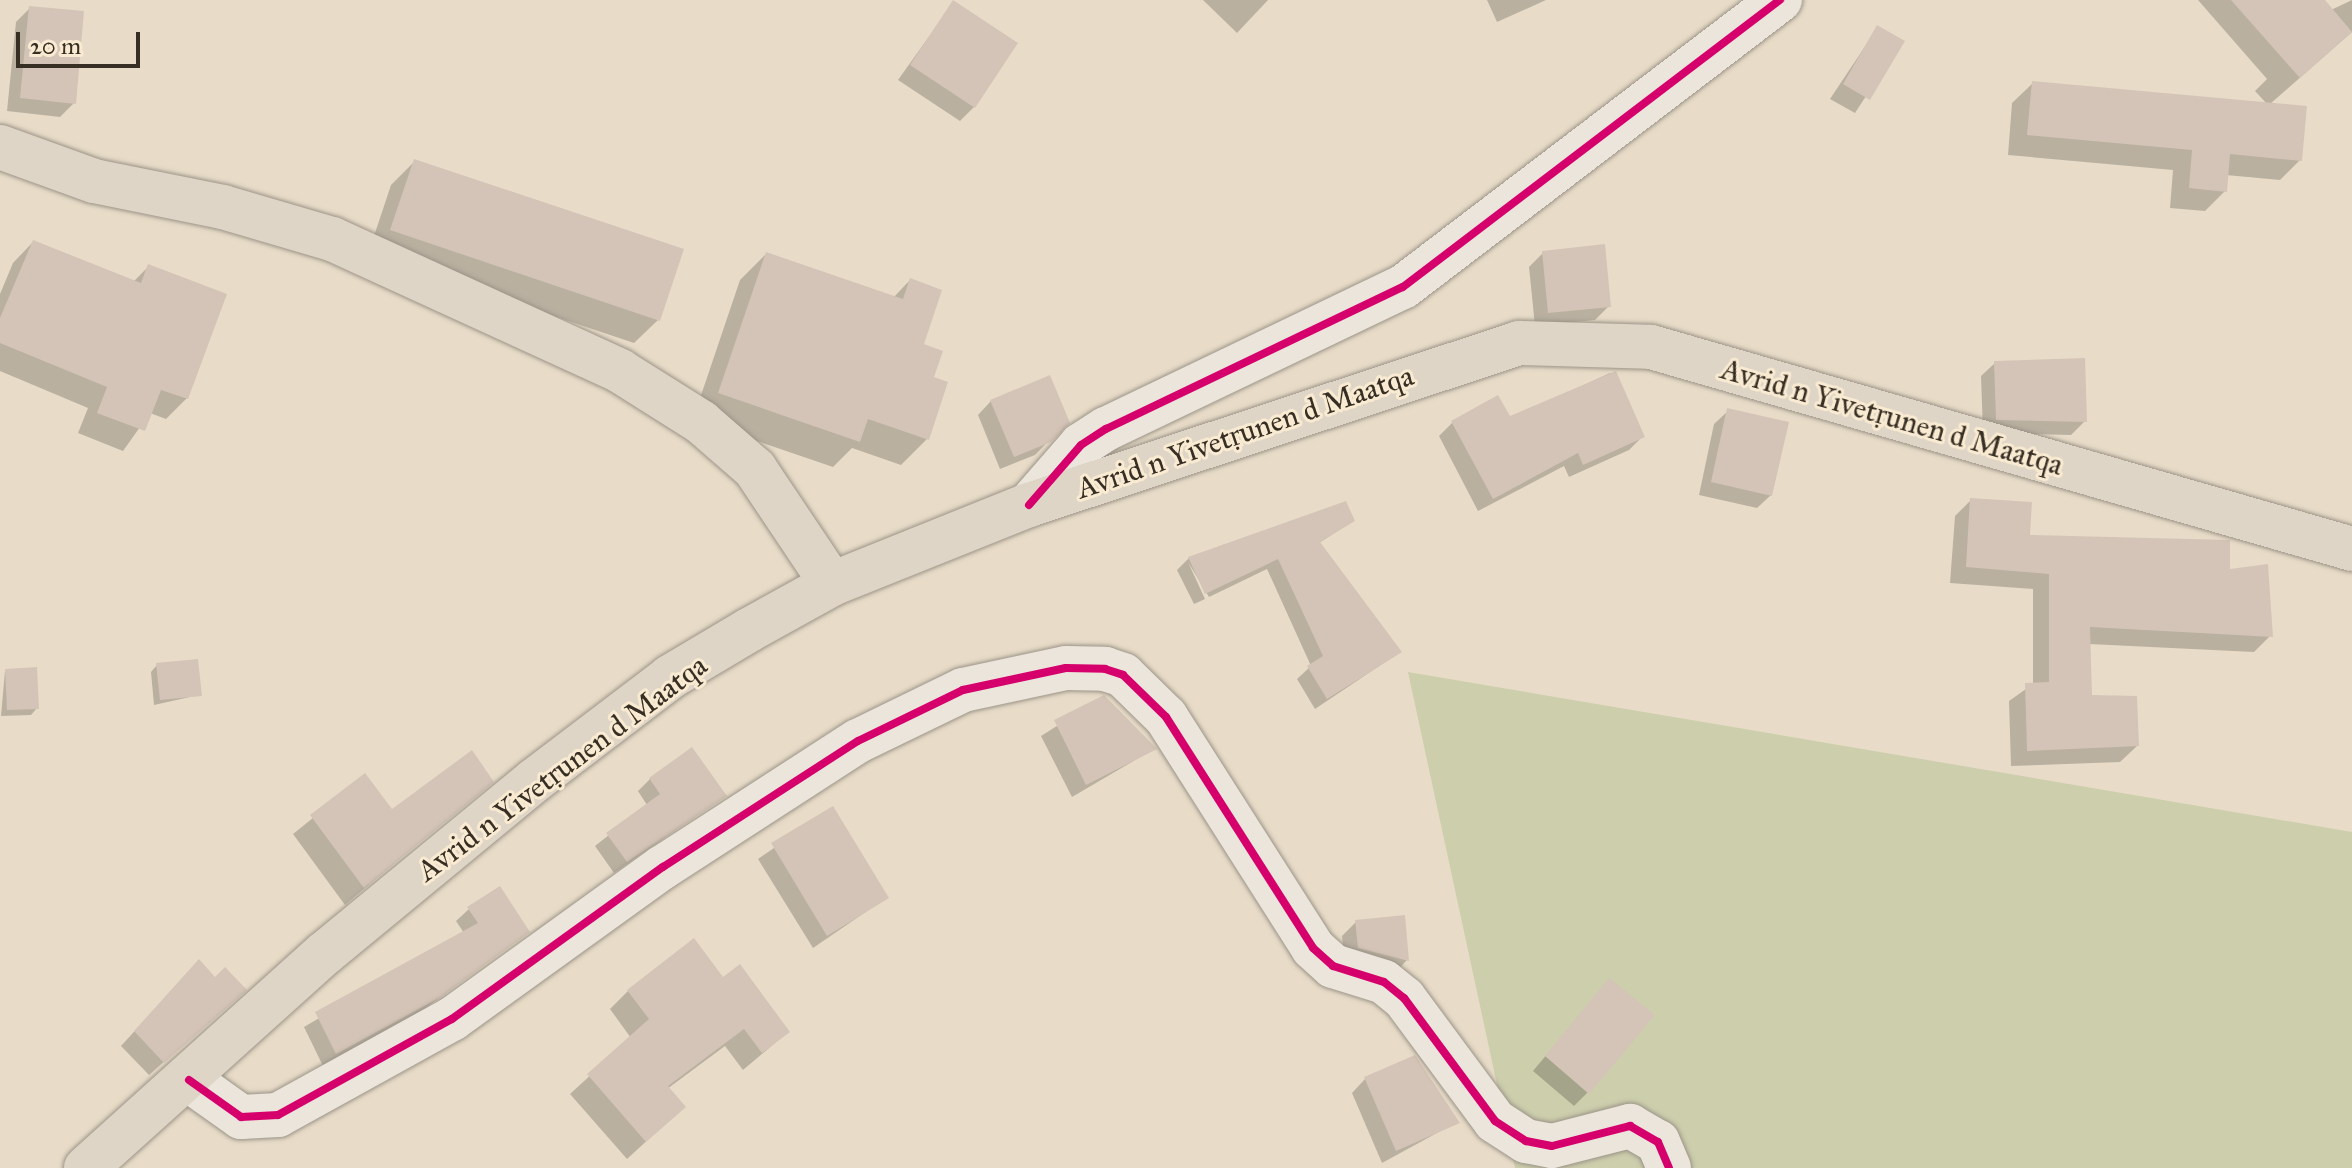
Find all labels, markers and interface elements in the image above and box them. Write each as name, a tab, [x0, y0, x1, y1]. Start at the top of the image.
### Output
scale bar	[20, 16, 144, 66]
text: 20 m	[30, 31, 81, 61]
street label: Avrid n Yivetṛunen d Maatqa	[1717, 351, 2067, 483]
street label: Avrid n Yivetṛunen d Maatqa	[1072, 357, 1418, 507]
street label: Avrid n Yivetṛunen d Maatqa	[410, 647, 714, 889]

